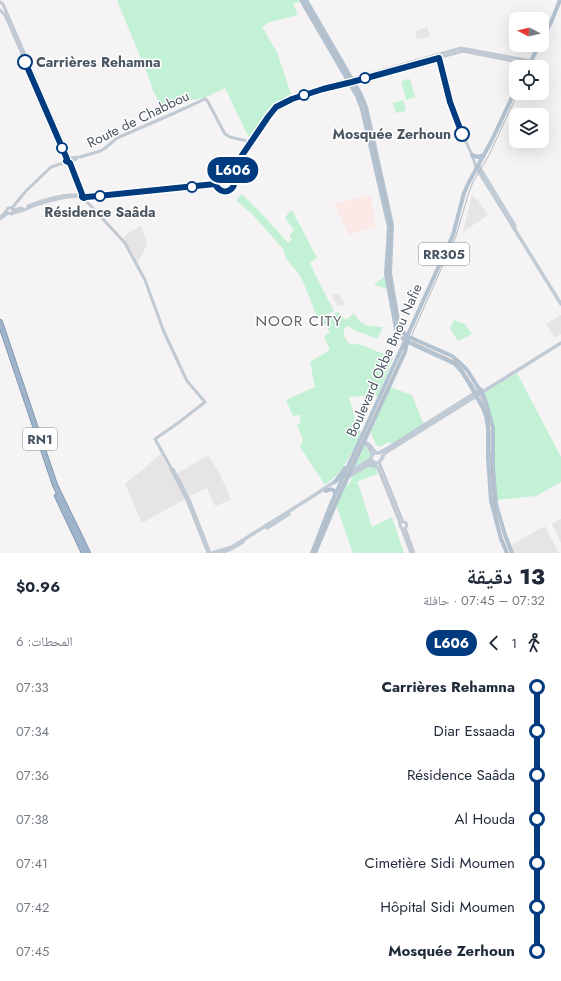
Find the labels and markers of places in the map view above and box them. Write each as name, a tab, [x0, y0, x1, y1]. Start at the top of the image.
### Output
place label: Carrières Rehamna	[36, 52, 161, 72]
marker: Carrières Rehamna	[17, 54, 33, 70]
unlabelled marker	[359, 72, 371, 84]
unlabelled marker	[298, 89, 310, 101]
place label: Mosquée Zerhoun	[333, 124, 451, 144]
marker: Mosquée Zerhoun	[454, 126, 470, 142]
unlabelled marker	[56, 142, 68, 154]
unlabelled marker	[186, 181, 198, 193]
marker: Résidence Saâda	[94, 190, 106, 202]
place label: Résidence Saâda	[44, 202, 156, 222]

